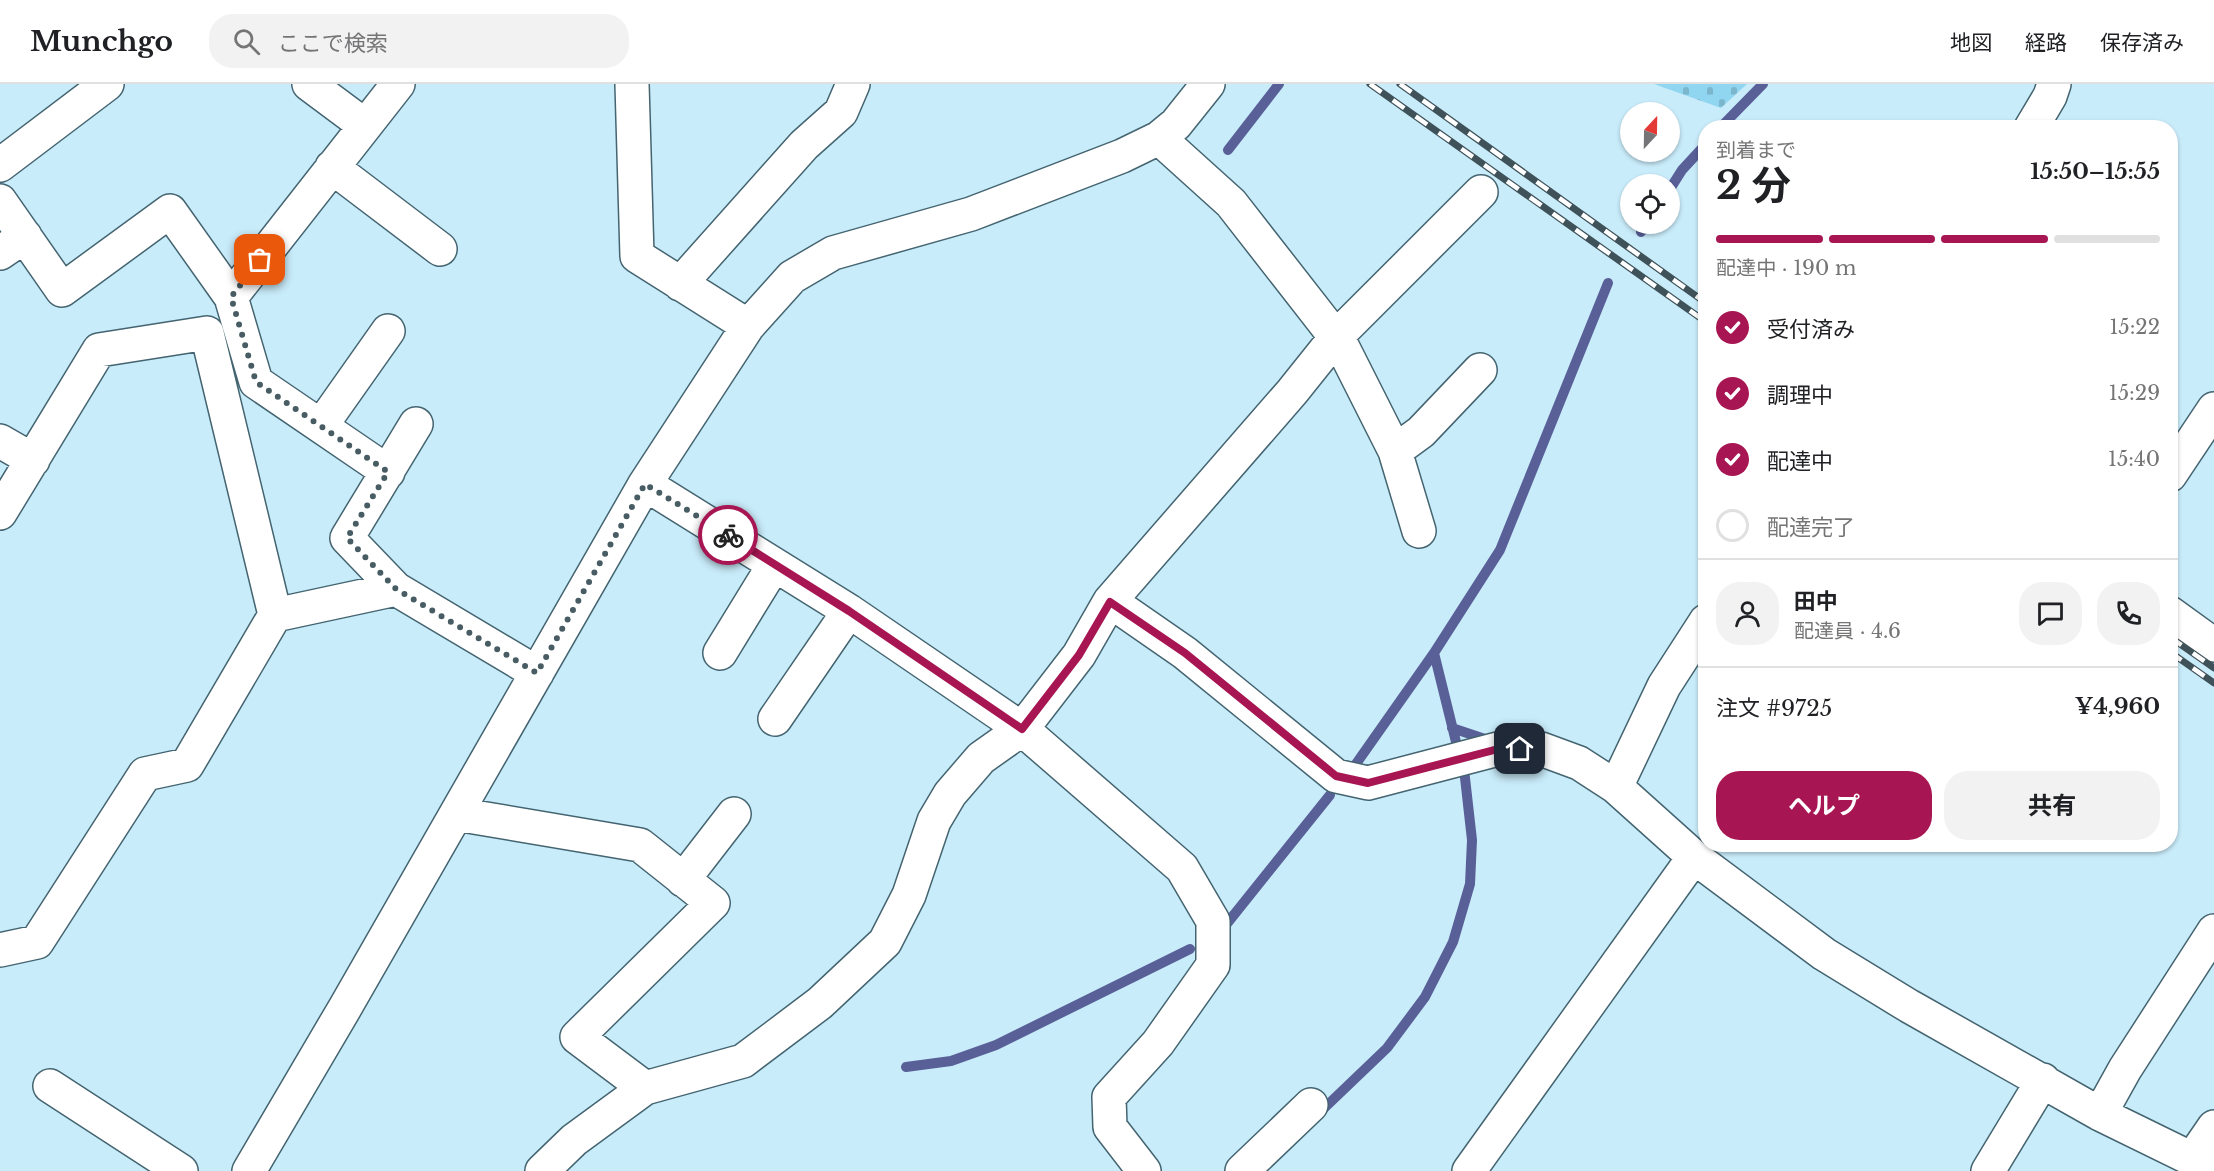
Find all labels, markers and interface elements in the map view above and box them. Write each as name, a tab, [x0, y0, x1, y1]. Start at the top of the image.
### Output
search box	[209, 14, 629, 68]
text: Munchgo	[30, 24, 173, 59]
icon: search	[230, 25, 263, 58]
text: ここで検索	[278, 30, 388, 57]
text: 地図	[1950, 30, 1992, 56]
text: 経路	[2025, 30, 2067, 56]
text: 保存済み	[2100, 30, 2184, 56]
north arrow	[1620, 102, 1680, 162]
map controls	[1620, 102, 1680, 234]
text: 到着まで	[1716, 138, 1796, 162]
text: 15:50–15:55	[2030, 158, 2160, 185]
text: 2 分	[1716, 161, 1791, 210]
button: locate	[1620, 174, 1680, 234]
pin	[234, 234, 285, 285]
icon: bag	[243, 243, 276, 276]
text: 配達中 · 190 m	[1716, 256, 1856, 280]
icon: check	[1716, 311, 1749, 344]
text: 15:22	[2109, 315, 2160, 339]
text: 受付済み	[1767, 316, 1855, 343]
icon: check	[1716, 377, 1749, 410]
text: 15:29	[2109, 381, 2160, 405]
text: 調理中	[1767, 382, 1833, 409]
icon: check	[1716, 443, 1749, 476]
text: 15:40	[2108, 447, 2160, 471]
text: 配達中	[1767, 448, 1833, 475]
courier	[698, 505, 758, 565]
text: 配達完了	[1767, 514, 1855, 541]
icon: bike	[712, 519, 745, 552]
button: person	[1716, 582, 1779, 645]
button: chat	[2019, 582, 2082, 645]
button: phone	[2097, 582, 2160, 645]
text: 田中	[1794, 588, 1838, 615]
text: 配達員 · 4.6	[1794, 619, 1901, 643]
text: ¥4,960	[2075, 693, 2160, 720]
text: 注文 #9725	[1716, 695, 1832, 722]
pin	[1494, 723, 1545, 774]
icon: home	[1503, 732, 1536, 765]
button: ヘルプ	[1716, 771, 1932, 840]
button: 共有	[1944, 771, 2160, 840]

